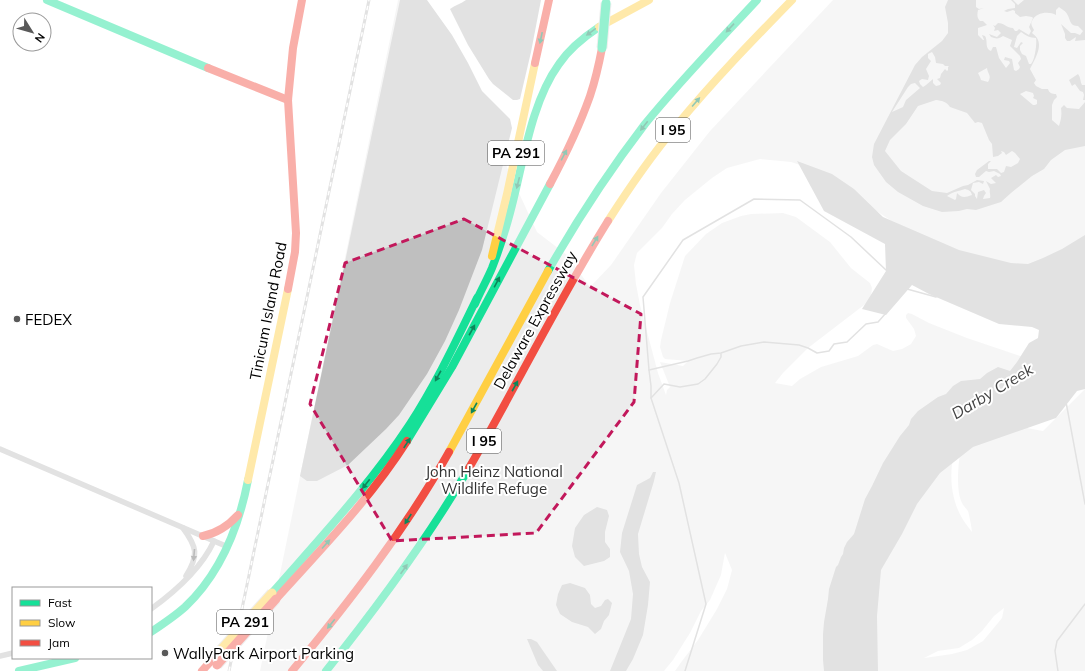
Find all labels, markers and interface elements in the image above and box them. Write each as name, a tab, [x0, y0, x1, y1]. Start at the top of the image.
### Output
north arrow	[12, 12, 52, 52]
one-way arrow	[726, 23, 735, 33]
one-way arrow	[585, 28, 596, 37]
text: N	[32, 30, 48, 46]
one-way arrow	[538, 32, 544, 44]
one-way arrow	[692, 97, 701, 108]
road number: I 95	[656, 118, 690, 142]
one-way arrow	[640, 120, 649, 131]
road number: PA 291	[488, 141, 544, 165]
one-way arrow	[561, 149, 567, 161]
one-way arrow	[515, 177, 521, 189]
one-way arrow	[592, 235, 599, 247]
street label: Tinicum Island Road	[245, 240, 291, 382]
street label: Delaware Expressway	[489, 248, 581, 392]
one-way arrow	[494, 276, 501, 288]
place label: FEDEX	[25, 310, 72, 329]
marker: FEDEX	[12, 314, 22, 324]
one-way arrow	[469, 324, 475, 336]
water label: Darby Creek	[948, 358, 1037, 423]
one-way arrow	[434, 370, 441, 382]
one-way arrow	[512, 380, 518, 391]
one-way arrow	[471, 402, 477, 413]
road number: I 95	[467, 429, 501, 453]
one-way arrow	[403, 437, 411, 448]
park label: John Heinz National Wildlife Refuge	[425, 462, 563, 498]
one-way arrow	[361, 479, 370, 490]
one-way arrow	[404, 513, 411, 525]
one-way arrow	[321, 539, 331, 549]
one-way arrow	[191, 549, 198, 561]
one-way arrow	[400, 563, 408, 574]
legend	[12, 587, 152, 659]
text: Fast	[48, 595, 72, 610]
road number: PA 291	[217, 610, 273, 634]
text: Slow	[48, 615, 76, 630]
one-way arrow	[327, 619, 335, 630]
text: Jam	[48, 635, 70, 650]
place label: WallyPark Airport Parking	[173, 644, 354, 663]
marker: WallyPark Airport Parking	[160, 648, 170, 658]

